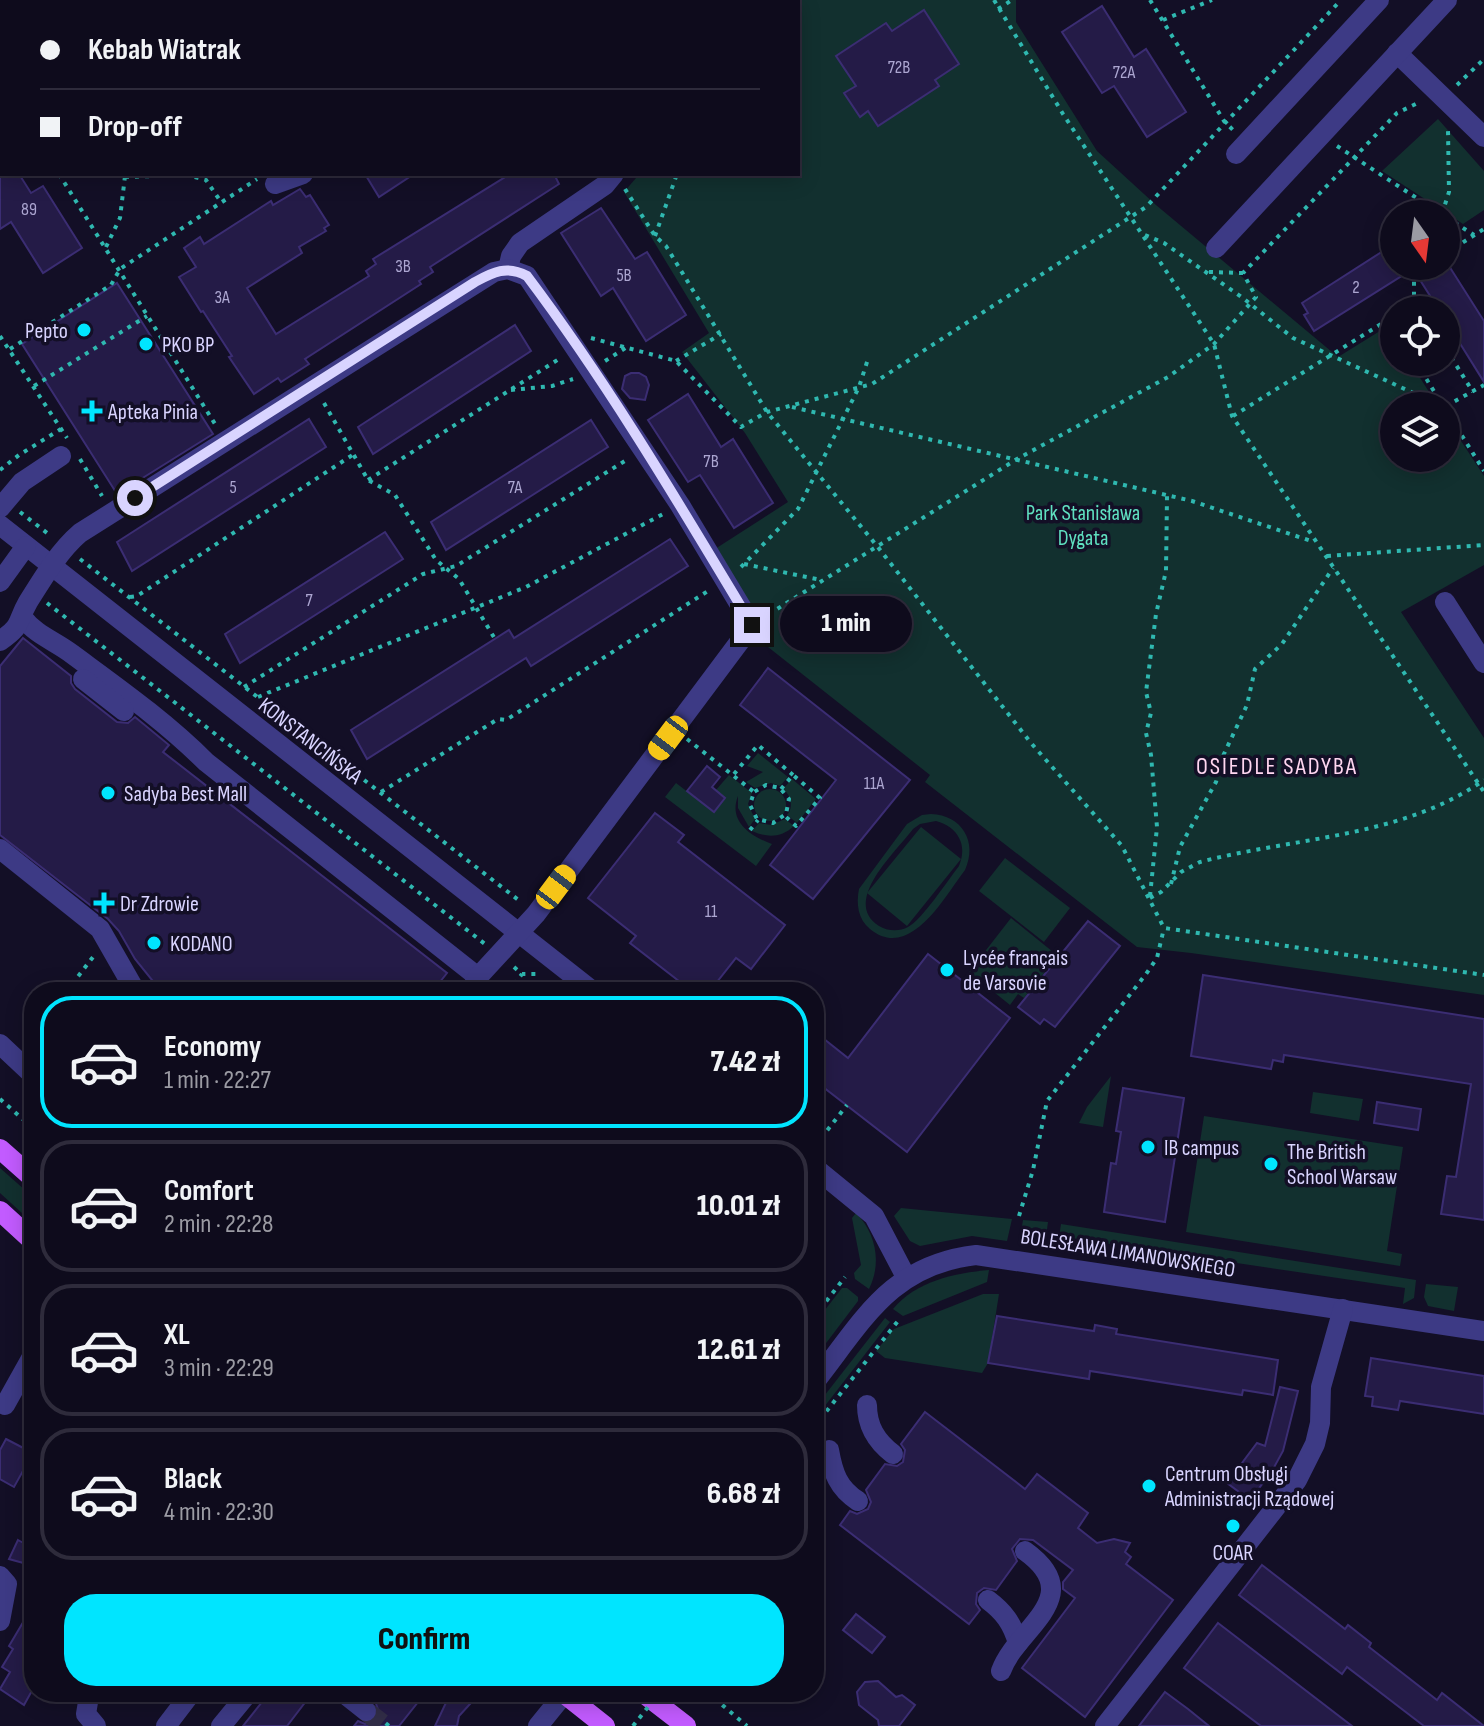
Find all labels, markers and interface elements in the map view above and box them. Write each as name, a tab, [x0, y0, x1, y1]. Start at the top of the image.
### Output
text: Kebab Wiatrak	[88, 32, 241, 68]
house number: 72B	[888, 57, 910, 78]
house number: 72A	[1113, 62, 1135, 83]
text: Drop-off	[88, 109, 182, 145]
house number: 89	[21, 199, 37, 220]
north arrow	[1380, 200, 1460, 280]
map controls	[1380, 200, 1460, 472]
house number: 3B	[395, 256, 411, 277]
house number: 5B	[616, 265, 632, 286]
house number: 2	[1352, 277, 1360, 298]
house number: 3A	[214, 287, 230, 308]
button: locate	[1380, 296, 1460, 376]
place label: Pepto	[25, 318, 68, 345]
marker: Pepto	[75, 321, 93, 339]
place label: PKO BP	[162, 332, 214, 359]
marker: PKO BP	[137, 335, 155, 353]
button: layers	[1380, 392, 1460, 472]
place label: Apteka Pinia	[107, 399, 198, 426]
marker: Apteka Pinia	[83, 402, 101, 420]
house number: 7B	[703, 451, 719, 472]
house number: 5	[229, 477, 237, 498]
house number: 7A	[508, 477, 523, 498]
route start	[117, 480, 153, 516]
park label: Park Stanisława Dygata	[1026, 500, 1140, 552]
house number: 7	[305, 590, 313, 611]
callout: 1 min	[780, 597, 912, 653]
route end	[734, 607, 770, 643]
text: 1 min	[821, 608, 871, 639]
street label: KONSTANCIŃSKA	[253, 692, 368, 791]
car	[644, 712, 692, 764]
district label: OSIEDLE SADYBA	[1196, 752, 1358, 781]
house number: 11A	[864, 773, 885, 794]
place label: Sadyba Best Mall	[124, 781, 247, 808]
marker: Sadyba Best Mall	[99, 784, 117, 802]
car	[532, 861, 580, 913]
place label: Dr Zdrowie	[120, 891, 199, 918]
marker: Dr Zdrowie	[95, 894, 113, 912]
house number: 11	[705, 901, 718, 922]
place label: KODANO	[170, 931, 233, 958]
marker: KODANO	[145, 934, 163, 952]
place label: Lycée français de Varsovie	[963, 945, 1068, 997]
marker: Lycée français de Varsovie	[938, 961, 956, 979]
icon: car	[68, 1026, 140, 1098]
text: Economy	[164, 1029, 261, 1065]
text: 7.42 zł	[711, 1044, 780, 1080]
text: 1 min · 22:27	[164, 1065, 271, 1096]
place label: IB campus	[1164, 1135, 1239, 1162]
marker: IB campus	[1139, 1138, 1157, 1156]
place label: The British School Warsaw	[1287, 1139, 1397, 1191]
marker: The British School Warsaw	[1262, 1155, 1280, 1173]
icon: car	[68, 1170, 140, 1242]
text: Comfort	[164, 1173, 254, 1209]
text: 10.01 zł	[697, 1188, 780, 1224]
text: 2 min · 22:28	[164, 1209, 273, 1240]
street label: BOLESŁAWA LIMANOWSKIEGO	[1019, 1223, 1237, 1284]
icon: car	[68, 1314, 140, 1386]
text: XL	[164, 1317, 190, 1353]
text: 12.61 zł	[697, 1332, 780, 1368]
text: 3 min · 22:29	[164, 1353, 274, 1384]
icon: car	[68, 1458, 140, 1530]
text: Black	[164, 1461, 222, 1497]
place label: Centrum Obsługi Administracji Rządowej	[1164, 1461, 1334, 1513]
text: 6.68 zł	[707, 1476, 780, 1512]
marker: Centrum Obsługi Administracji Rządowej	[1140, 1477, 1158, 1495]
text: 4 min · 22:30	[164, 1497, 274, 1528]
marker: COAR	[1224, 1517, 1242, 1535]
place label: COAR	[1213, 1540, 1253, 1567]
button: Confirm	[64, 1594, 784, 1686]

